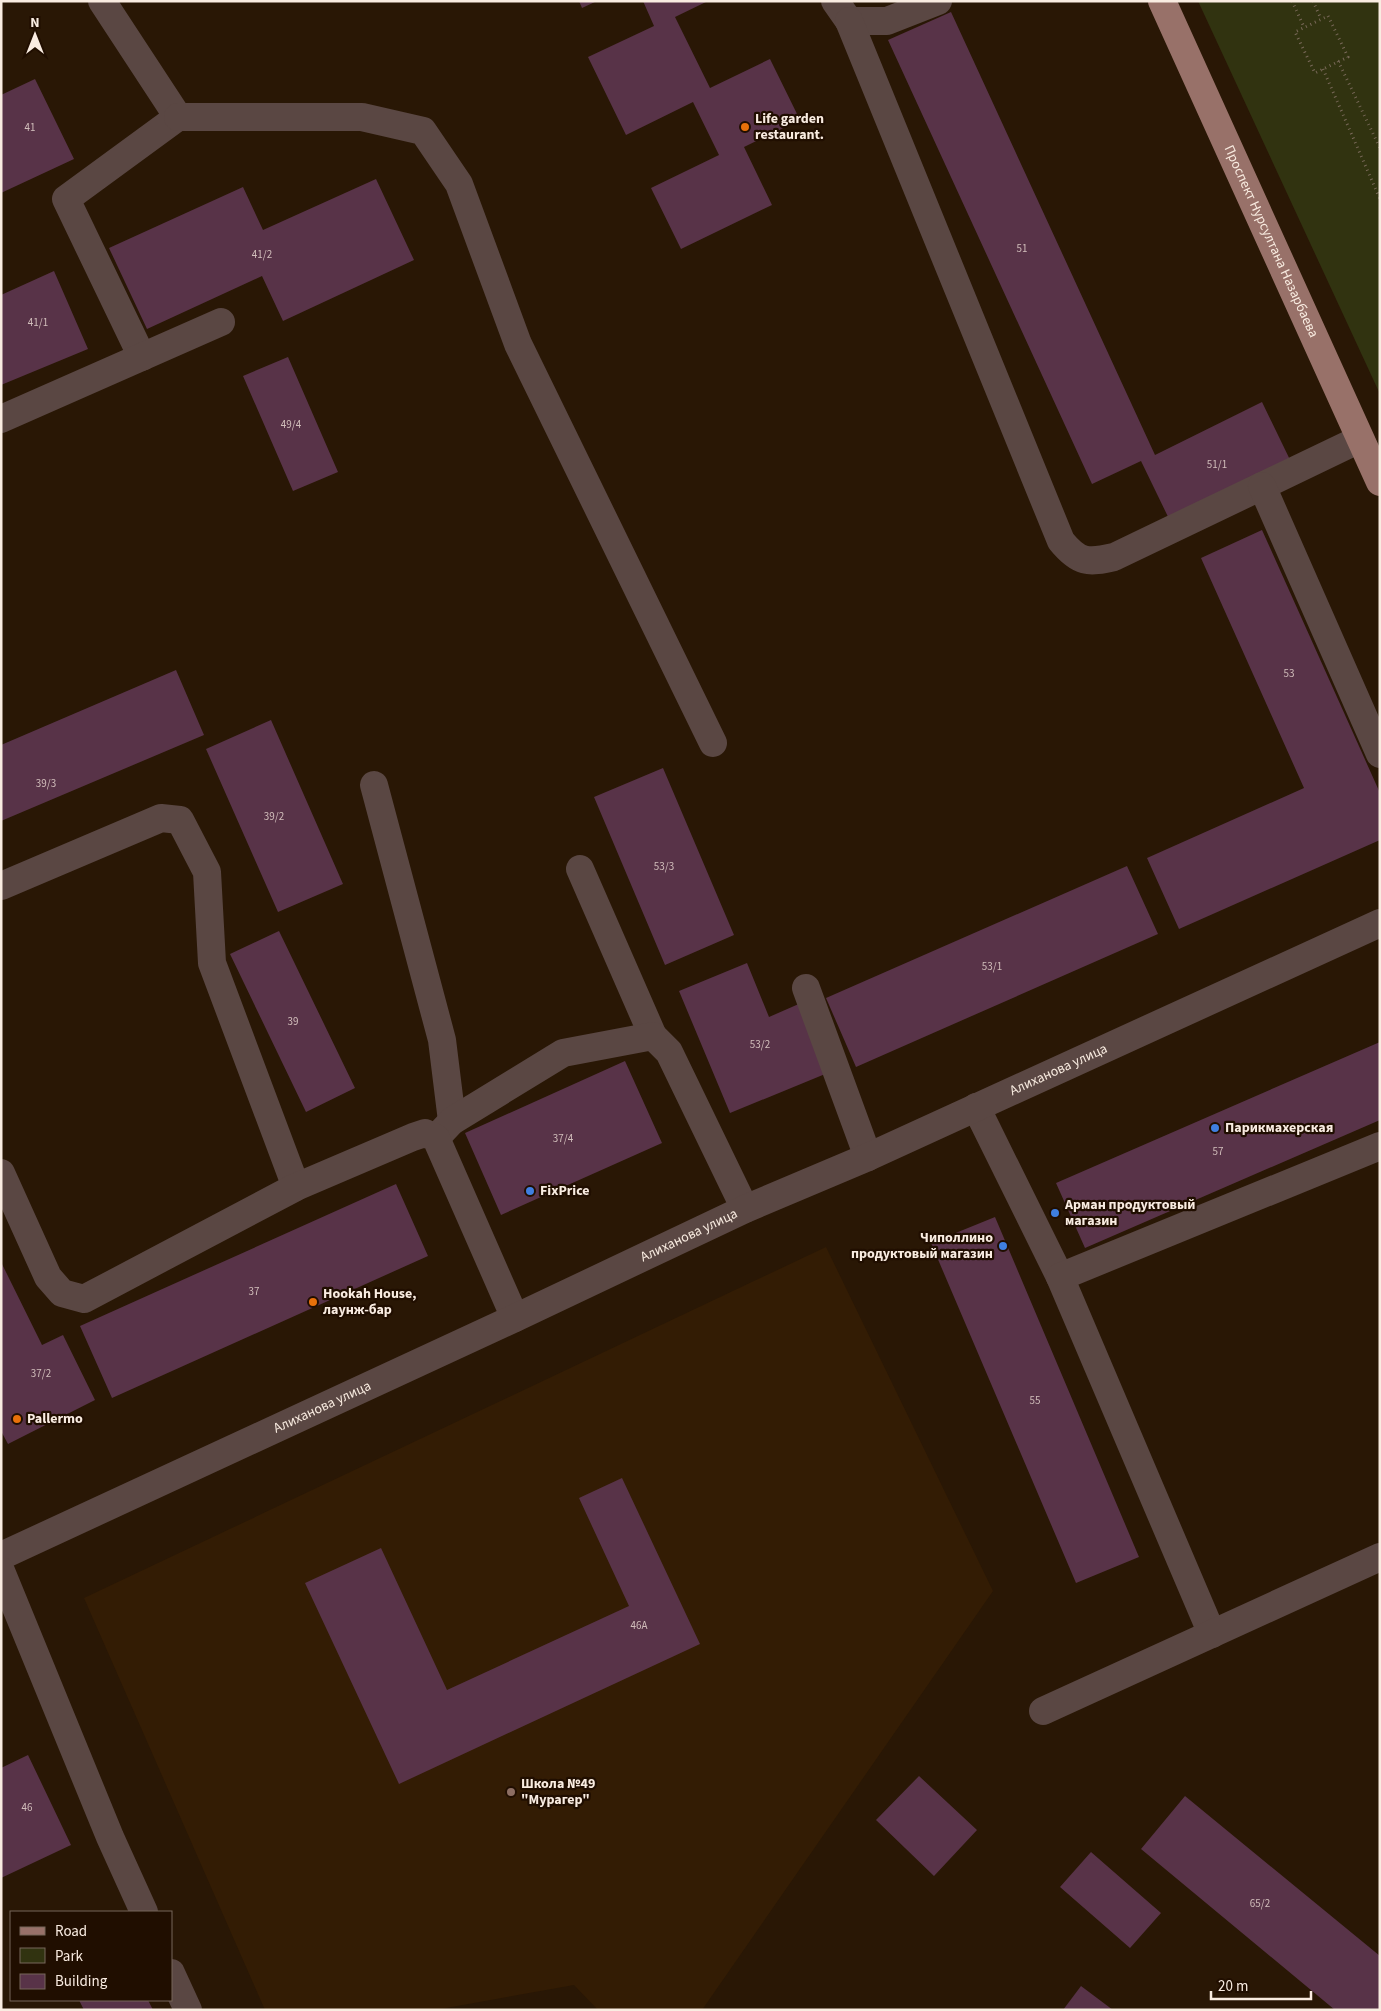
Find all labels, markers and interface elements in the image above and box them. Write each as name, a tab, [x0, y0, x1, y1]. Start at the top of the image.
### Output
north arrow	[10, 10, 60, 60]
text: N	[30, 13, 40, 33]
place label: Life garden restaurant.	[755, 109, 824, 145]
house number: 41	[25, 120, 35, 135]
marker: Life garden restaurant.	[739, 121, 751, 133]
street label: Проспект Нурсултана Назарбаева	[1219, 142, 1323, 341]
house number: 51	[1017, 241, 1027, 256]
house number: 41/2	[252, 247, 272, 262]
house number: 41/1	[28, 315, 48, 330]
house number: 49/4	[281, 417, 302, 432]
house number: 51/1	[1207, 457, 1227, 472]
house number: 53	[1284, 666, 1294, 681]
house number: 39/3	[36, 776, 56, 791]
house number: 39/2	[264, 809, 284, 824]
house number: 53/3	[654, 859, 674, 874]
house number: 53/1	[982, 959, 1002, 974]
house number: 39	[288, 1014, 298, 1029]
house number: 53/2	[750, 1037, 770, 1052]
street label: Алиханова улица	[1006, 1039, 1111, 1101]
place label: Парикмахерская	[1225, 1118, 1333, 1138]
marker: Парикмахерская	[1209, 1122, 1221, 1134]
house number: 37/4	[553, 1131, 574, 1146]
house number: 57	[1213, 1144, 1223, 1159]
place label: FixPrice	[540, 1181, 590, 1201]
marker: FixPrice	[524, 1185, 536, 1197]
place label: Арман продуктовый магазин	[1064, 1195, 1195, 1231]
street label: Алиханова улица	[637, 1204, 741, 1267]
marker: Арман продуктовый магазин	[1049, 1207, 1061, 1219]
place label: Чиполлино продуктовый магазин	[851, 1228, 993, 1264]
marker: Чиполлино продуктовый магазин	[997, 1240, 1009, 1252]
house number: 37	[249, 1284, 259, 1299]
place label: Hookah House, лаунж-бар	[323, 1284, 417, 1320]
marker: Hookah House, лаунж-бар	[307, 1296, 319, 1308]
house number: 37/2	[31, 1366, 51, 1381]
street label: Алиханова улица	[270, 1376, 374, 1439]
house number: 55	[1030, 1393, 1040, 1408]
place label: Pallermo	[27, 1409, 83, 1429]
marker: Pallermo	[11, 1413, 23, 1425]
house number: 46А	[631, 1618, 647, 1633]
place label: Школа №49 "Мурагер"	[521, 1774, 595, 1810]
marker: Школа №49 "Мурагер"	[505, 1786, 517, 1798]
house number: 46	[22, 1800, 33, 1815]
house number: 65/2	[1250, 1896, 1270, 1911]
legend	[10, 1911, 172, 2001]
text: Road	[55, 1921, 87, 1942]
text: Park	[55, 1946, 84, 1967]
scale bar	[1211, 1968, 1311, 2000]
text: Building	[55, 1971, 108, 1992]
text: 20 m	[1218, 1976, 1248, 1997]

